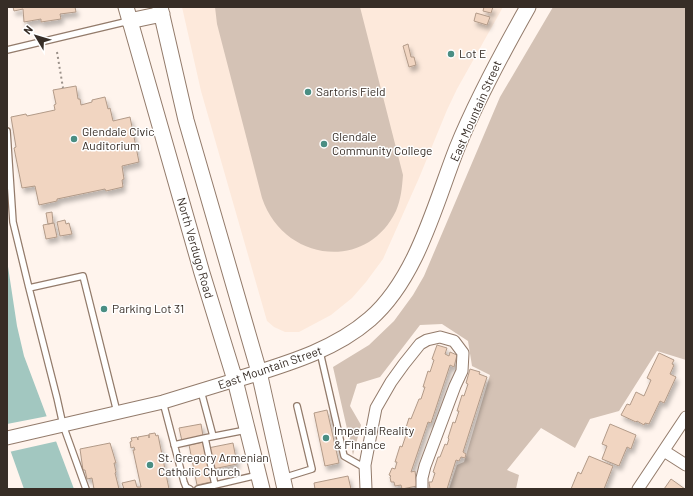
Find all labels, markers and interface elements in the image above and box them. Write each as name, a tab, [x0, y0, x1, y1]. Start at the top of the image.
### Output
north arrow	[16, 16, 56, 56]
text: N	[20, 23, 35, 36]
place label: Lot E	[459, 46, 486, 60]
marker: Lot E	[446, 49, 456, 59]
street label: East Mountain Street	[446, 58, 504, 163]
place label: Sartoris Field	[316, 84, 386, 98]
marker: Sartoris Field	[303, 87, 313, 97]
place label: Glendale Civic Auditorium	[82, 124, 154, 152]
place label: Glendale Community College	[332, 129, 432, 157]
marker: Glendale Civic Auditorium	[69, 134, 79, 144]
marker: Glendale Community College	[319, 139, 329, 149]
street label: North Verdugo Road	[175, 196, 217, 300]
place label: Parking Lot 31	[112, 301, 184, 315]
marker: Parking Lot 31	[99, 304, 109, 314]
street label: East Mountain Street	[216, 343, 324, 391]
place label: Imperial Reality & Finance	[334, 423, 415, 451]
marker: Imperial Reality & Finance	[321, 433, 331, 443]
place label: St. Gregory Armenian Catholic Church	[158, 450, 269, 478]
marker: St. Gregory Armenian Catholic Church	[145, 460, 155, 470]

